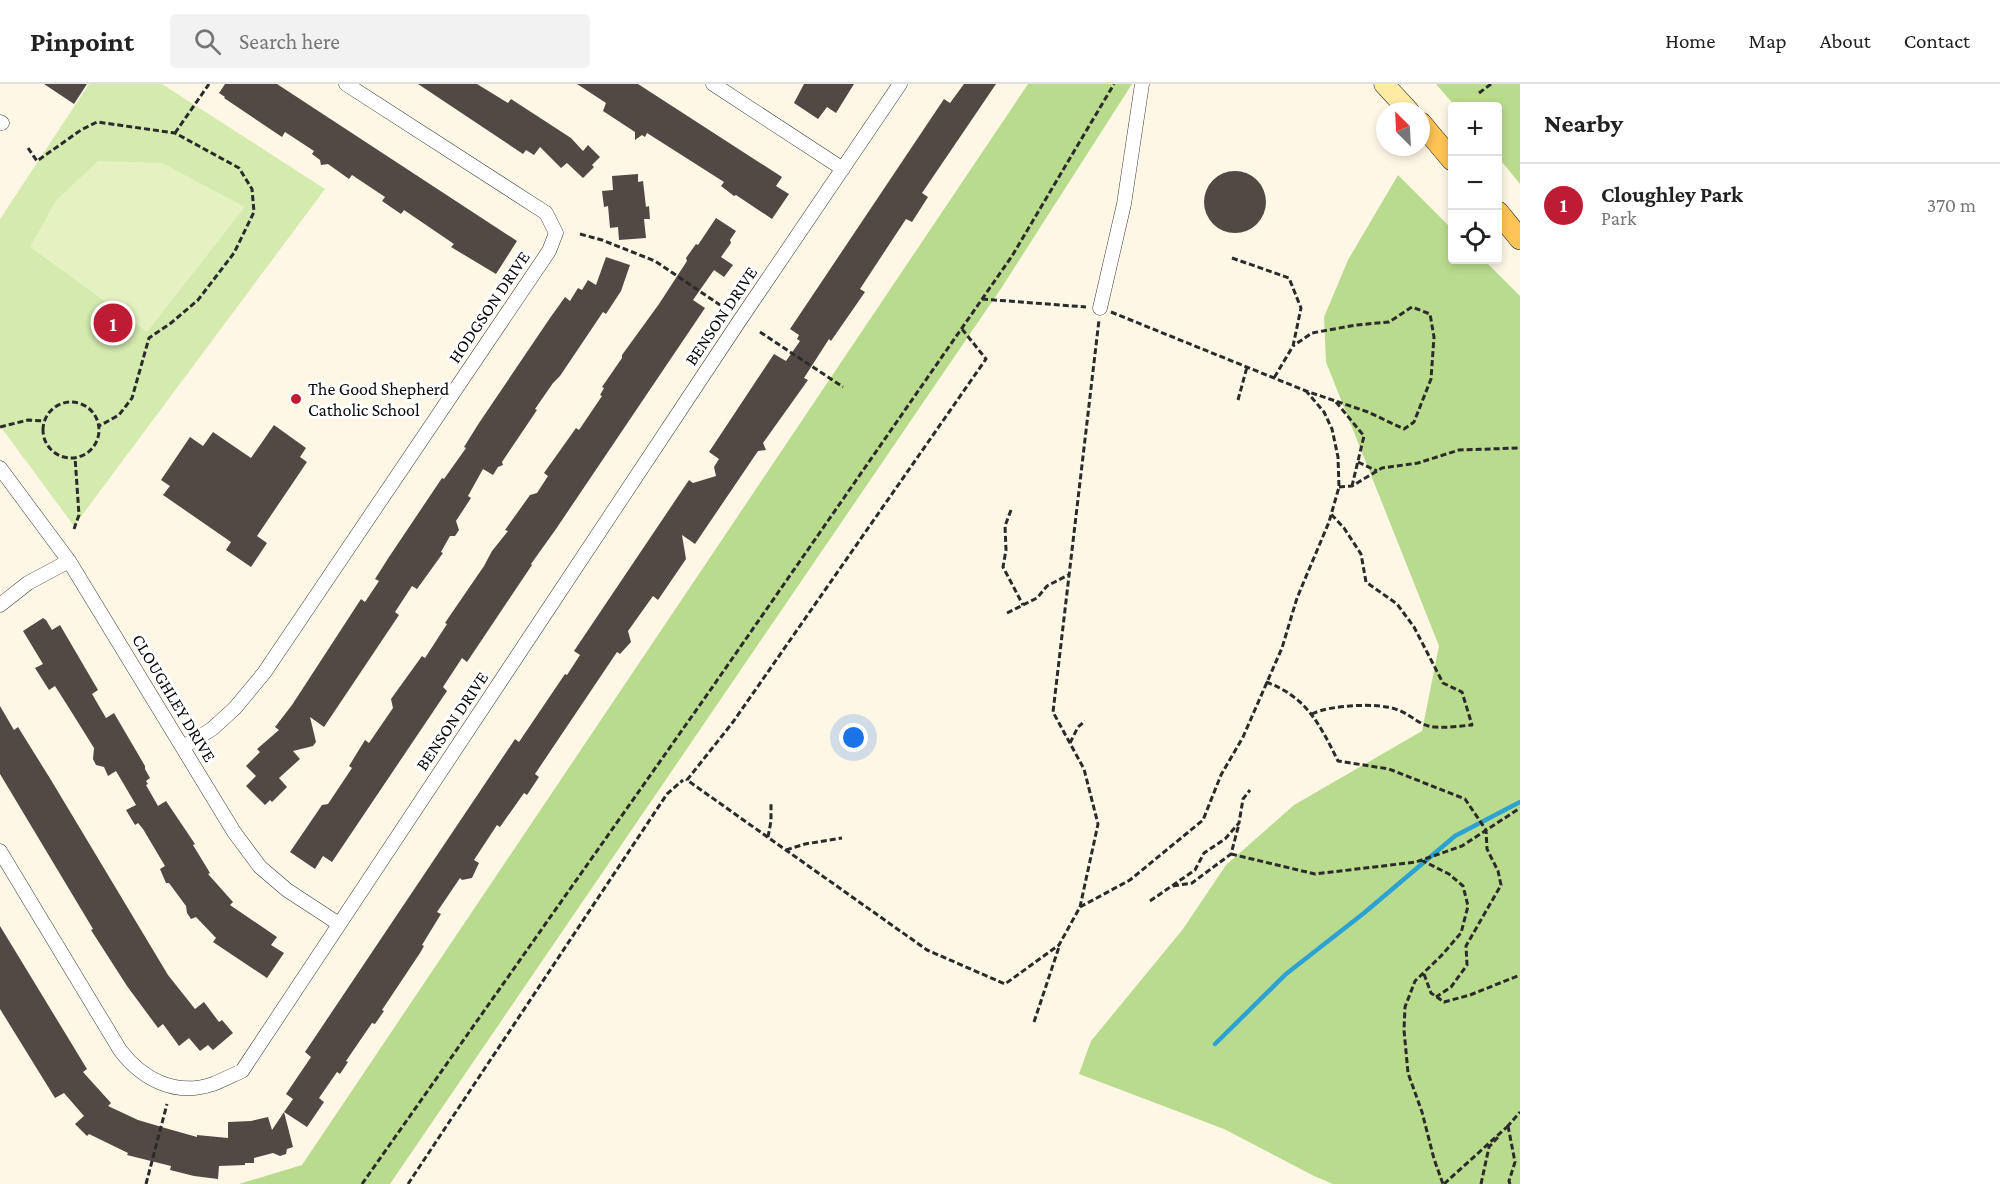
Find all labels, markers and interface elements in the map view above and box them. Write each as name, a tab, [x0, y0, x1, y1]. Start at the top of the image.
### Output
search box	[170, 14, 590, 68]
icon: search	[191, 25, 224, 58]
text: Pinpoint	[30, 26, 134, 57]
text: Search here	[239, 29, 340, 54]
text: Home	[1665, 29, 1715, 53]
text: Map	[1748, 29, 1787, 53]
text: About	[1820, 29, 1871, 53]
text: Contact	[1904, 29, 1970, 53]
north arrow	[1376, 102, 1430, 156]
map controls	[1448, 102, 1502, 264]
button: +	[1448, 102, 1502, 156]
text: Nearby	[1544, 109, 1623, 138]
button: −	[1448, 156, 1502, 210]
text: Cloughley Park	[1601, 182, 1743, 207]
text: 1	[1560, 194, 1567, 216]
text: 370 m	[1927, 194, 1976, 216]
text: Park	[1601, 207, 1637, 229]
button: locate	[1448, 210, 1502, 264]
street label: HODGSON DRIVE	[444, 247, 534, 367]
street label: BENSON DRIVE	[681, 263, 761, 369]
pin: 1	[94, 300, 132, 346]
place label: The Good Shepherd Catholic School	[308, 379, 450, 420]
marker: The Good Shepherd Catholic School	[289, 392, 303, 406]
street label: CLOUGHLEY DRIVE	[128, 631, 220, 766]
street label: BENSON DRIVE	[412, 668, 492, 774]
your location	[839, 723, 868, 752]

